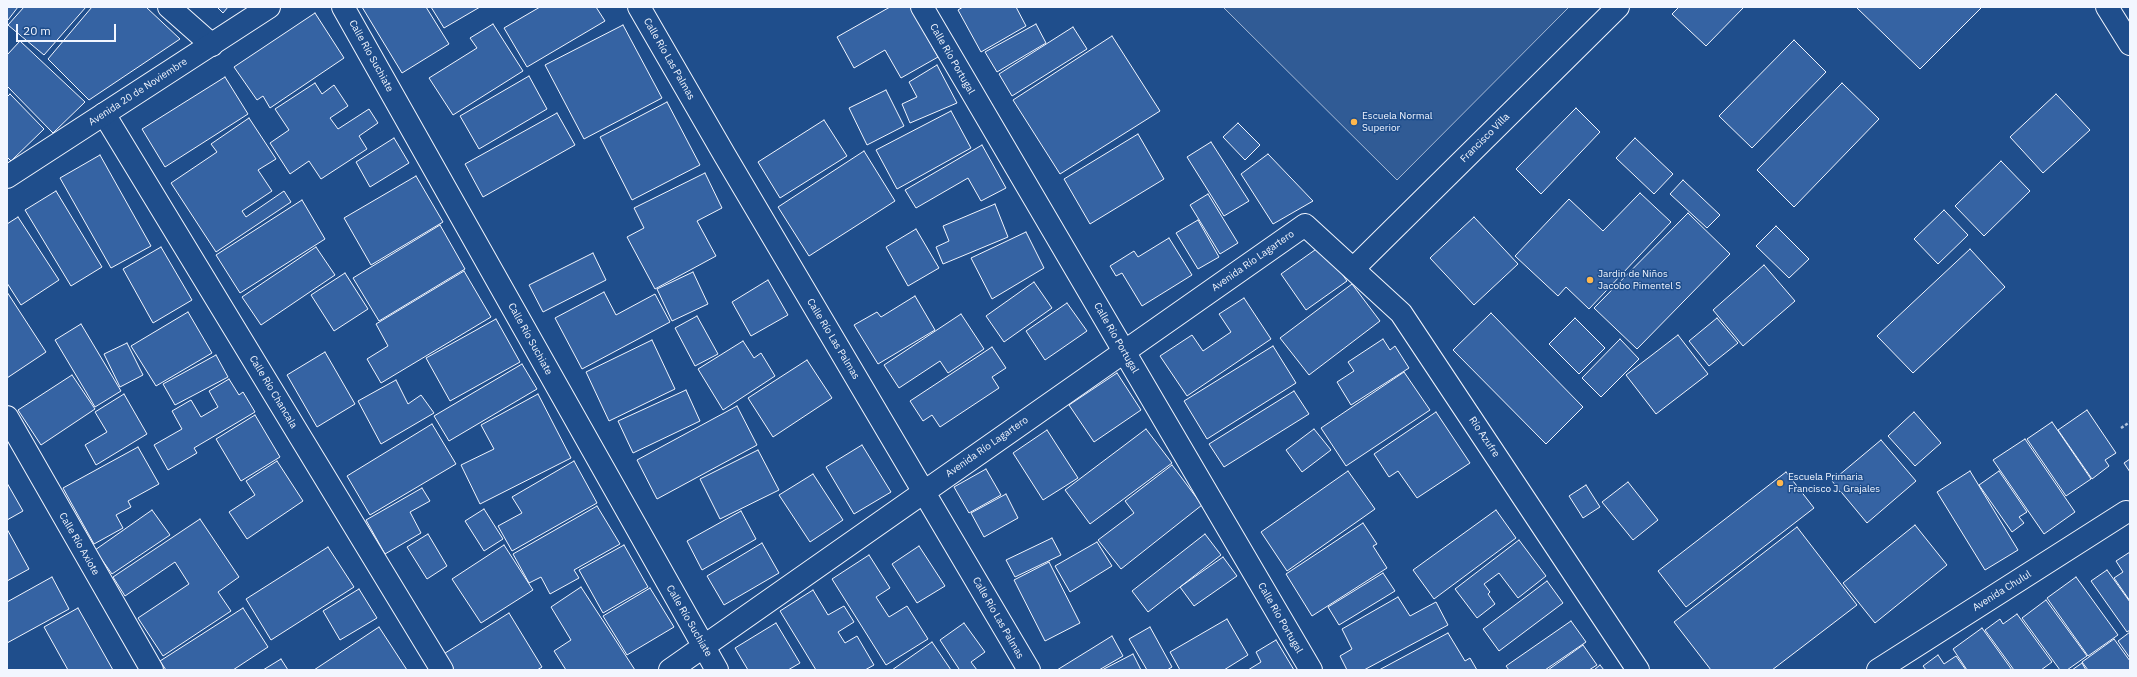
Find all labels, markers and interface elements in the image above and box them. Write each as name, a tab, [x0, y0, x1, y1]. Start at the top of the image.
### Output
scale bar	[18, 16, 118, 42]
street label: Calle Río Las Palmas	[641, 16, 697, 102]
street label: Calle Río Suchiate	[346, 18, 396, 94]
street label: Calle Río Portugal	[927, 22, 977, 96]
text: 20 m	[23, 23, 51, 38]
street label: Avenida 20 de Noviembre	[86, 56, 190, 128]
place label: Escuela Normal Superior	[1362, 110, 1432, 134]
street label: Francisco Villa	[1458, 111, 1512, 165]
marker: Escuela Normal Superior	[1349, 117, 1359, 127]
street label: Avenida Río Lagartero	[1209, 228, 1297, 294]
place label: Jardin de Niños Jacobo Pimentel S	[1598, 268, 1681, 292]
marker: Jardin de Niños Jacobo Pimentel S	[1585, 275, 1595, 285]
street label: Calle Río Las Palmas	[804, 296, 862, 382]
street label: Calle Río Suchiate	[505, 301, 555, 377]
street label: Calle Río Portugal	[1091, 301, 1141, 375]
street label: Calle Río Chancala	[246, 353, 300, 431]
street label: Avenida Río Lagartero	[943, 414, 1031, 480]
street label: Río Azufre	[1466, 415, 1502, 459]
place label: Escuela Primaria Francisco J. Grajales	[1788, 471, 1880, 494]
marker: Escuela Primaria Francisco J. Grajales	[1775, 478, 1785, 488]
street label: Calle Río Axiote	[56, 511, 102, 577]
street label: Avenida Chulul	[1970, 568, 2034, 614]
street label: Calle Río Las Palmas	[970, 575, 1026, 661]
street label: Calle Río Portugal	[1255, 581, 1305, 655]
street label: Calle Río Suchiate	[664, 583, 714, 659]

